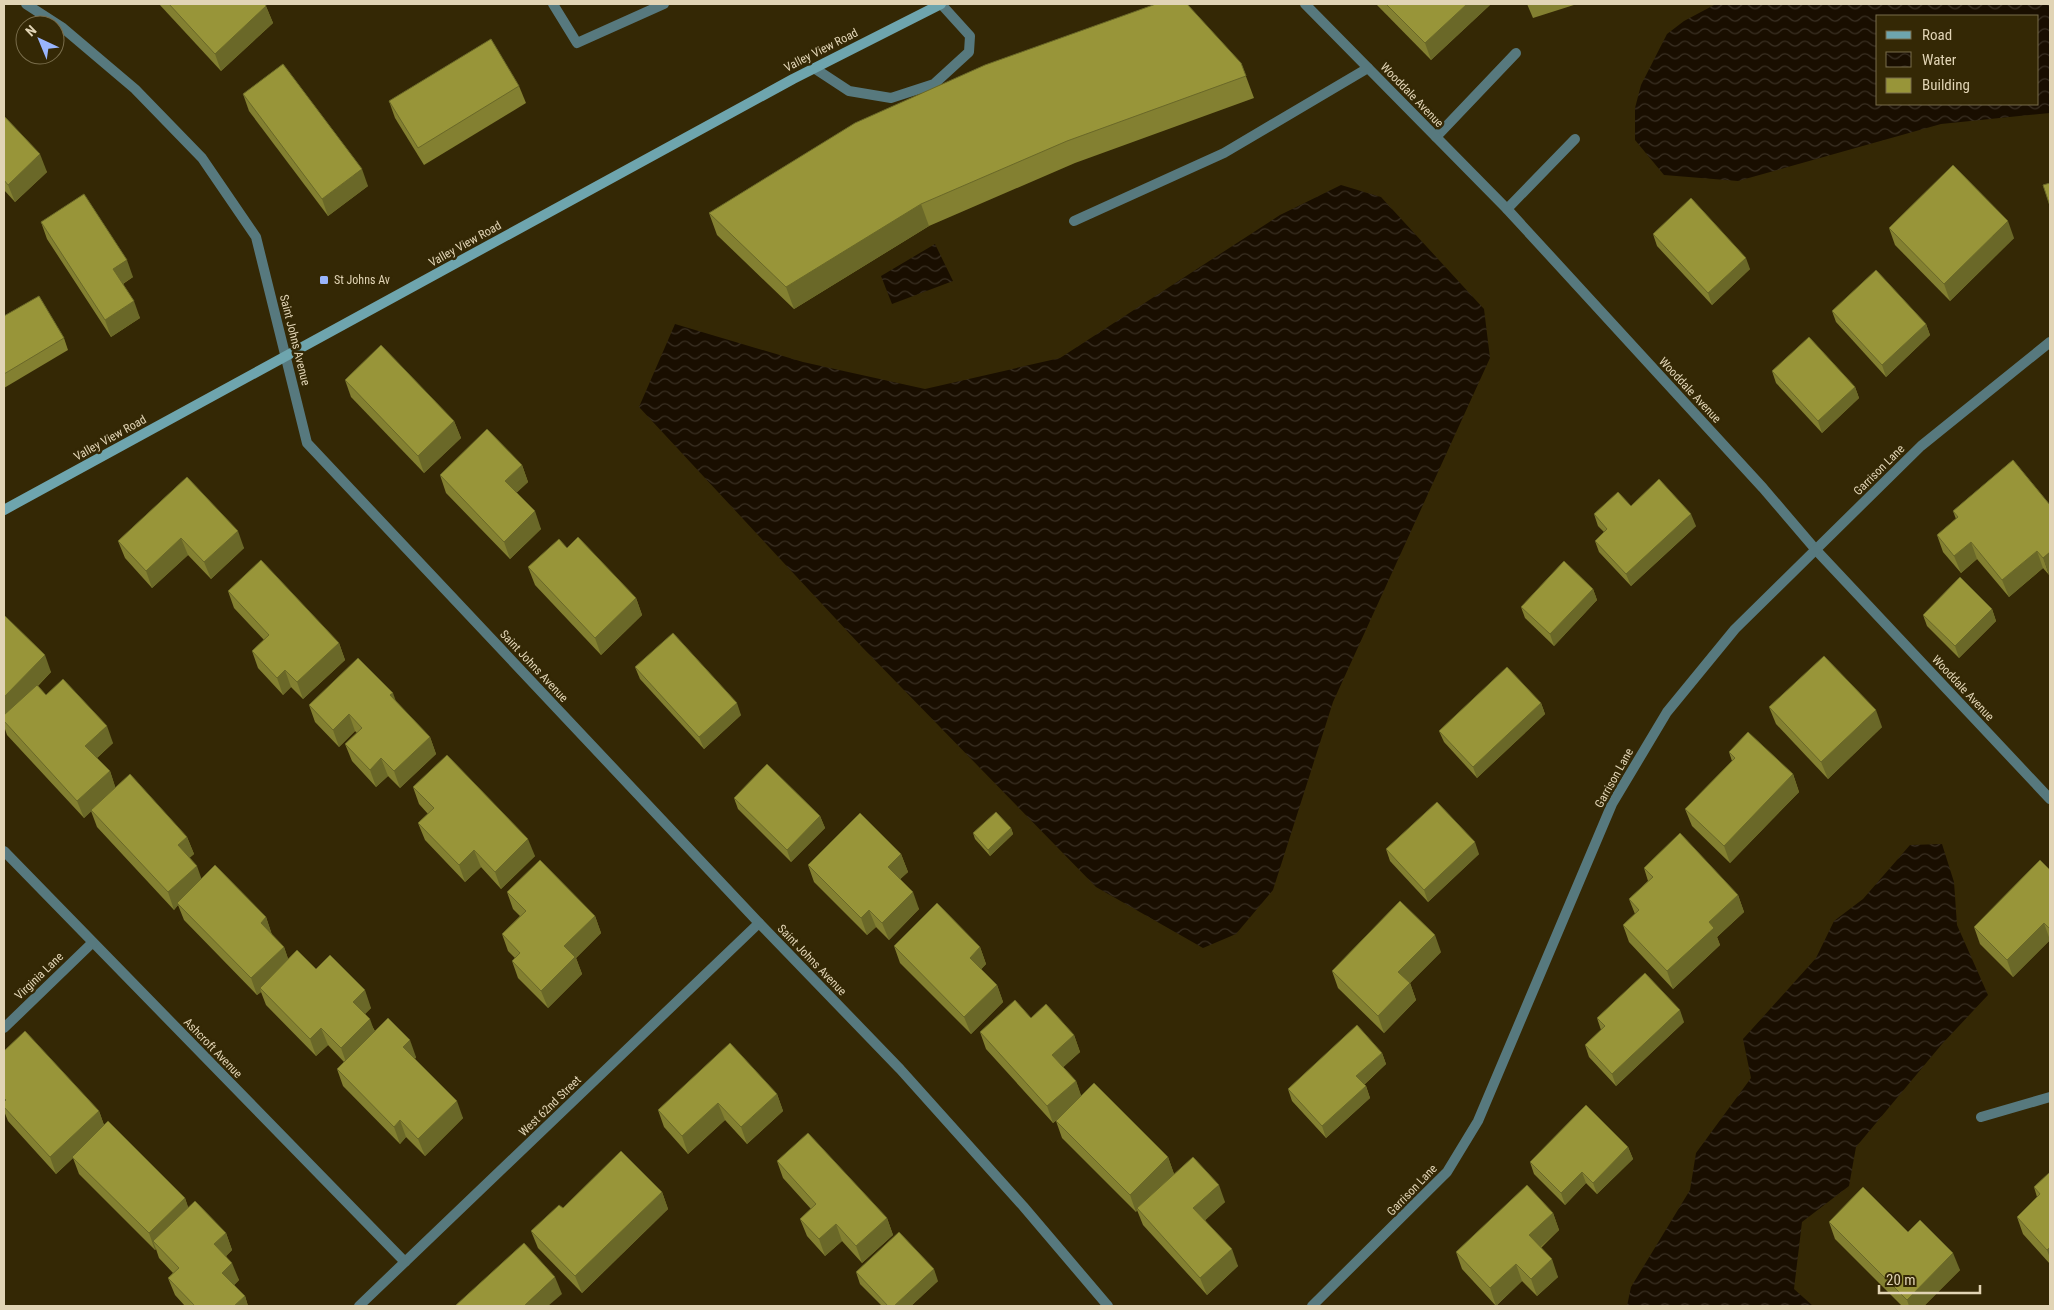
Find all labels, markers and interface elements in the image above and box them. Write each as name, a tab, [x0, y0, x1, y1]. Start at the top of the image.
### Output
north arrow	[15, 15, 65, 65]
legend	[1876, 15, 2039, 105]
text: N	[22, 22, 40, 39]
street label: Valley View Road	[782, 25, 860, 75]
text: Road	[1922, 26, 1952, 44]
text: Water	[1922, 51, 1957, 69]
street label: Wooddale Avenue	[1378, 60, 1447, 130]
text: Building	[1922, 76, 1970, 94]
street label: Valley View Road	[426, 218, 504, 270]
place label: St Johns Av	[334, 273, 390, 287]
marker: St Johns Av	[318, 274, 330, 286]
street label: Saint Johns Avenue	[277, 293, 313, 387]
street label: Wooddale Avenue	[1656, 354, 1724, 426]
street label: Valley View Road	[71, 412, 149, 464]
street label: Garrison Lane	[1851, 442, 1907, 498]
street label: Saint Johns Avenue	[497, 627, 571, 705]
street label: Wooddale Avenue	[1929, 652, 1997, 724]
street label: Garrison Lane	[1592, 745, 1636, 810]
street label: Saint Johns Avenue	[775, 922, 850, 999]
street label: Virginia Lane	[12, 949, 66, 1002]
street label: Ashcroft Avenue	[181, 1015, 245, 1081]
street label: West 62nd Street	[516, 1073, 584, 1139]
street label: Garrison Lane	[1384, 1161, 1440, 1219]
scale bar	[1879, 1262, 1980, 1294]
text: 20 m	[1886, 1271, 1916, 1289]

